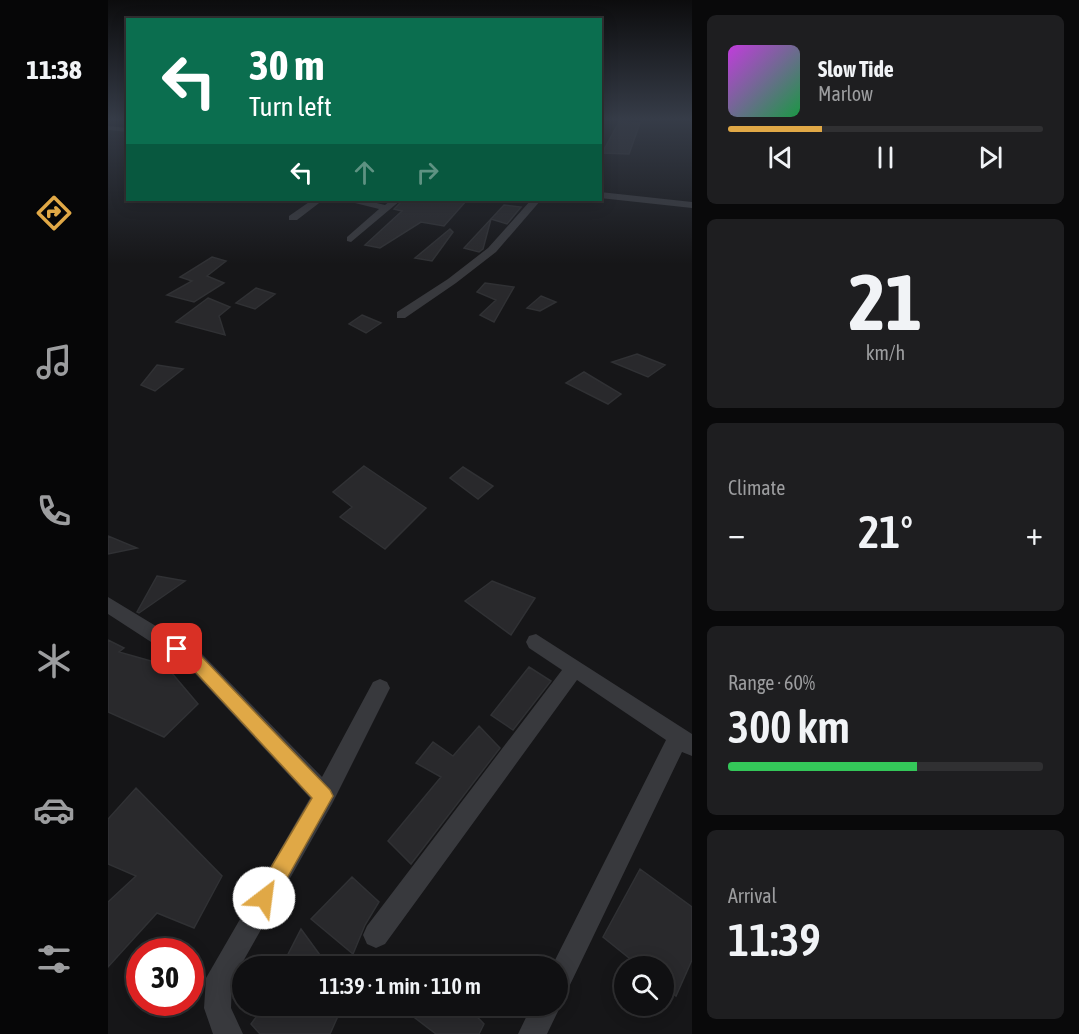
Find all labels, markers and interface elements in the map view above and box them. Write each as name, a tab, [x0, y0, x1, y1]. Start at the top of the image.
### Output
text: 30 m	[249, 41, 324, 89]
icon: left	[150, 42, 228, 120]
text: 11:38	[26, 54, 82, 85]
text: Slow Tide	[818, 56, 894, 82]
text: Marlow	[818, 82, 873, 105]
text: Turn left	[249, 91, 332, 122]
icon: previous	[764, 141, 797, 174]
icon: pause	[869, 141, 902, 174]
icon: next	[974, 141, 1007, 174]
icon: left	[285, 156, 318, 189]
icon: ahead	[348, 156, 381, 189]
icon: right	[411, 156, 444, 189]
icon: directions	[33, 192, 75, 234]
text: 21	[849, 257, 922, 347]
icon: music	[33, 341, 75, 383]
text: km/h	[866, 341, 905, 364]
text: Climate	[728, 476, 785, 499]
icon: phone	[33, 490, 75, 532]
text: 21°	[858, 506, 913, 558]
text: −	[728, 514, 745, 552]
text: +	[1026, 514, 1043, 552]
pin	[151, 623, 202, 674]
icon: arrive	[160, 632, 193, 665]
icon: climate	[33, 640, 75, 682]
text: Range · 60%	[728, 671, 815, 694]
text: 300 km	[728, 701, 850, 753]
icon: car	[33, 789, 75, 831]
position arrow	[232, 866, 296, 930]
text: Arrival	[728, 884, 777, 907]
text: 11:39	[728, 914, 821, 966]
icon: filters	[33, 938, 75, 980]
speed limit sign: 30	[126, 938, 204, 1016]
map controls	[614, 956, 674, 1016]
button: search	[614, 956, 674, 1016]
text: 11:39 · 1 min · 110 m	[319, 973, 481, 999]

